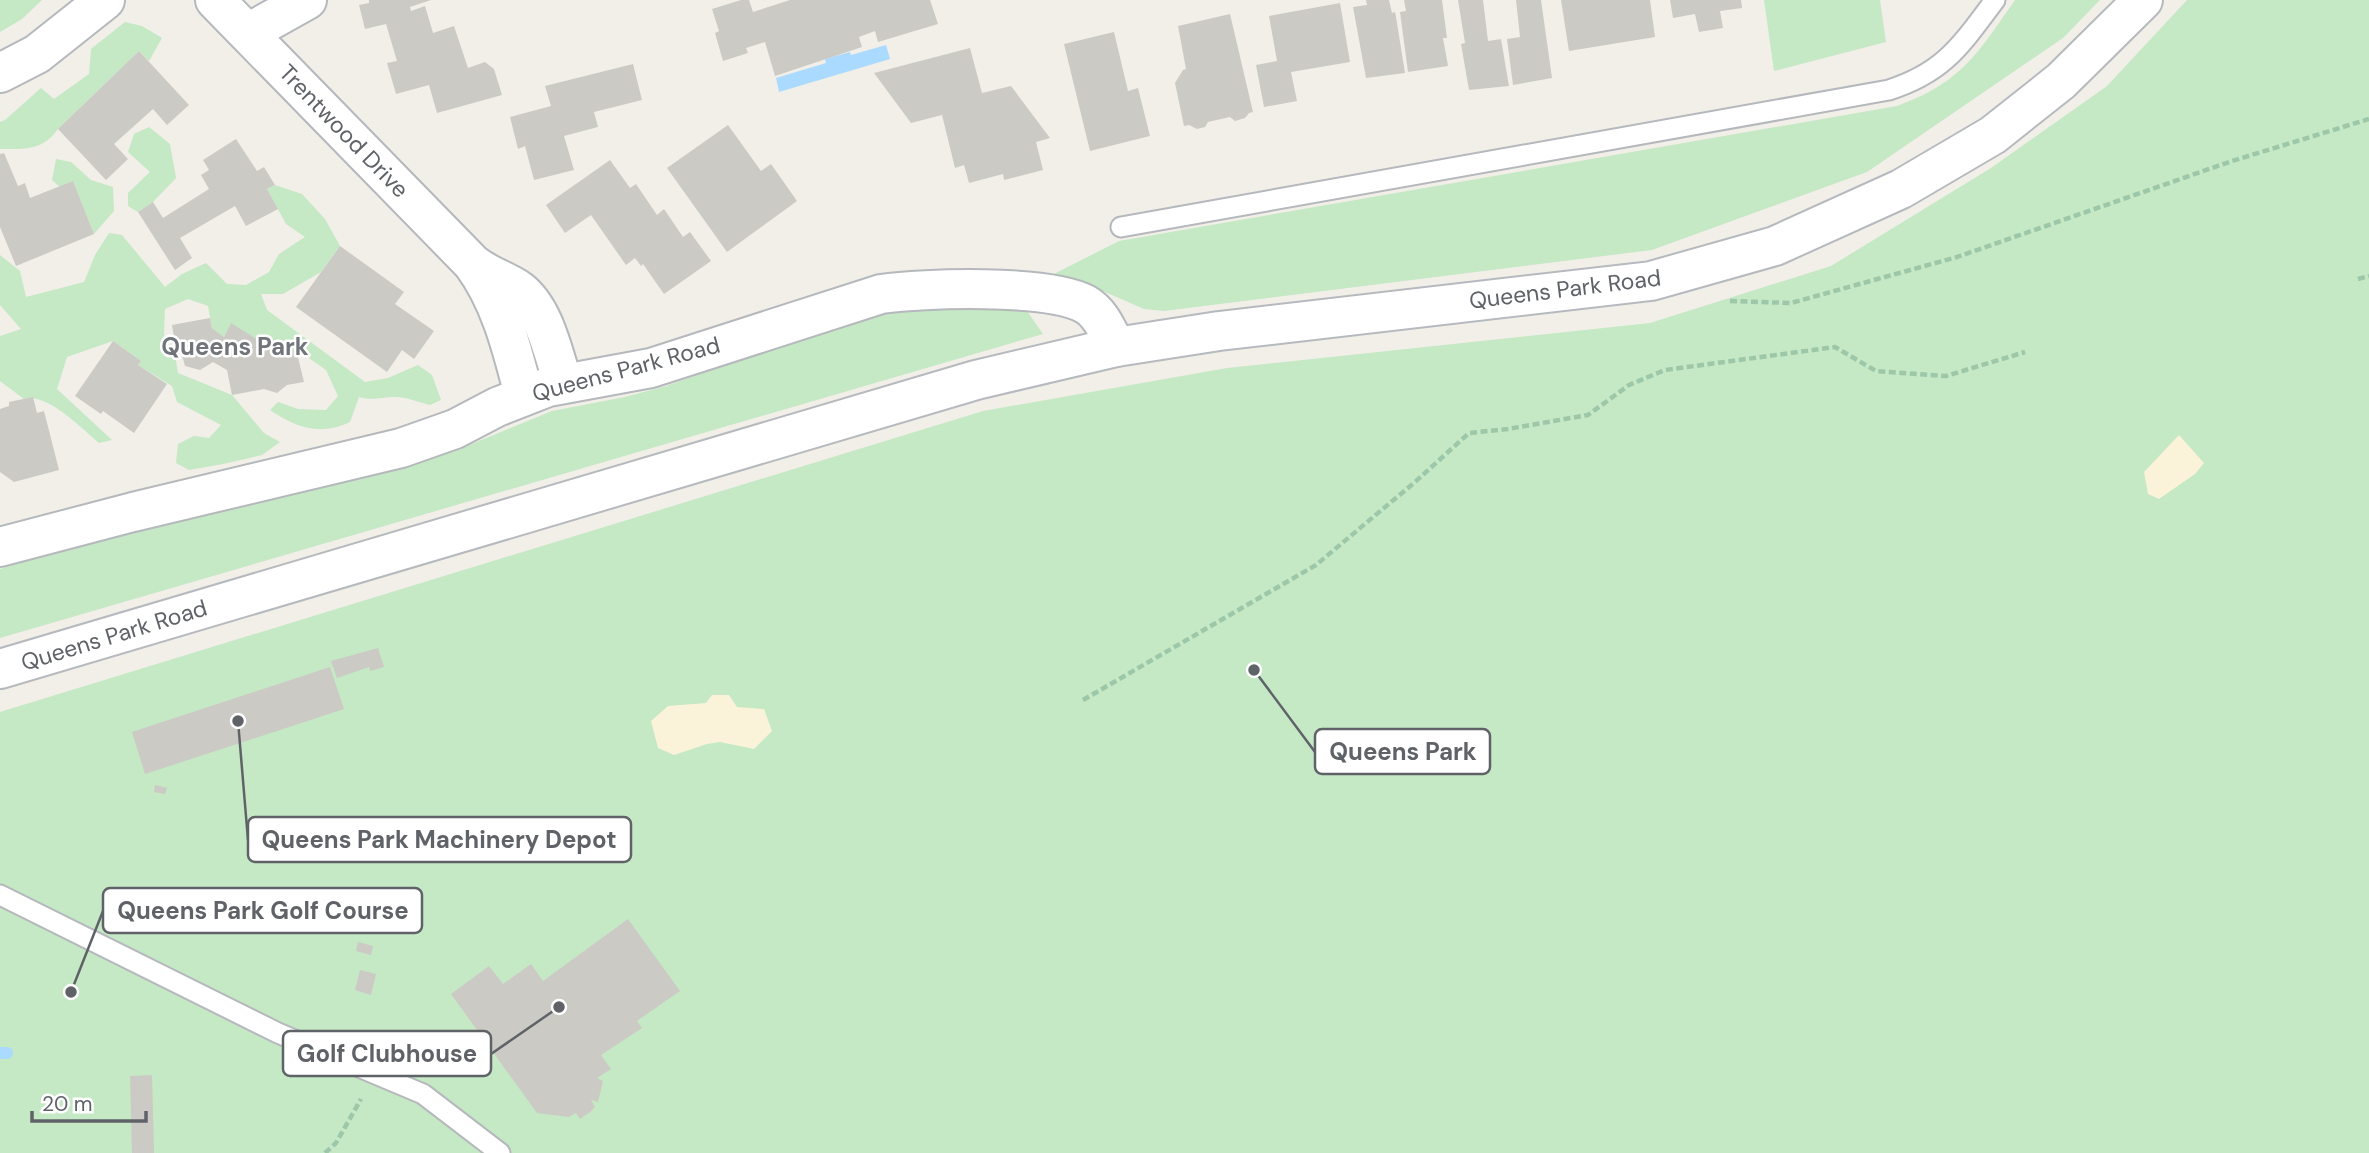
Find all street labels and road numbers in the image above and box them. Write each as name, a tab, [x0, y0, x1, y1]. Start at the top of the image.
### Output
street label: Trentwood Drive	[273, 58, 415, 204]
street label: Queens Park Road	[1467, 262, 1663, 316]
street label: Queens Park Road	[529, 330, 723, 408]
street label: Queens Park Road	[17, 592, 211, 678]

